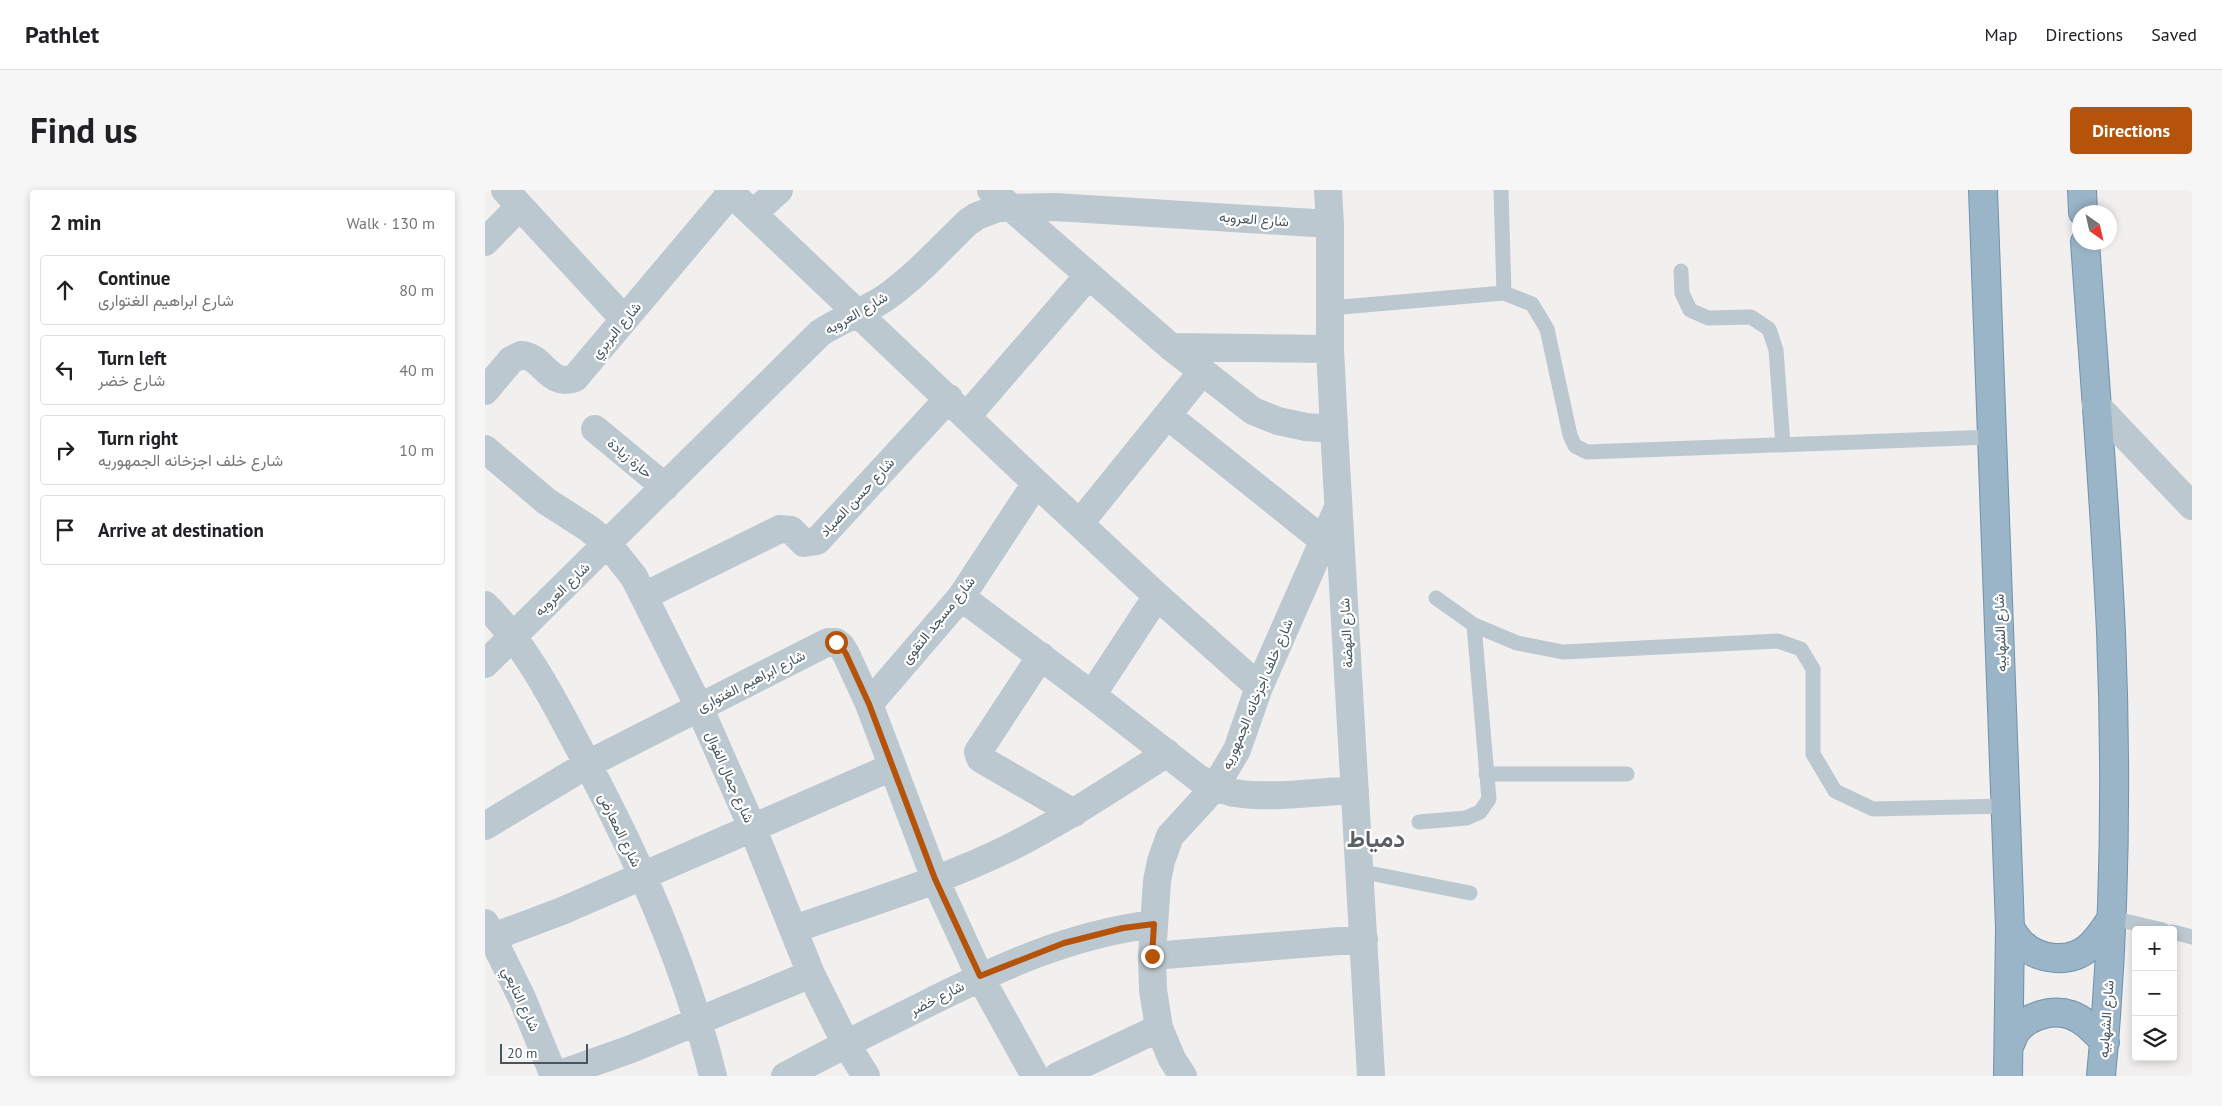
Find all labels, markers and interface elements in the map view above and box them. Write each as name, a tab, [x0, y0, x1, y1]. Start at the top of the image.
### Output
text: Pathlet	[25, 19, 99, 50]
text: Map	[1985, 23, 2017, 46]
text: Directions	[2045, 23, 2123, 46]
text: Saved	[2151, 23, 2197, 46]
text: Find us	[30, 107, 138, 153]
button: Directions	[2070, 107, 2192, 154]
north arrow	[2072, 205, 2117, 250]
street label: شارع العروبه	[1218, 208, 1290, 232]
text: 2 min	[50, 209, 101, 236]
text: Walk · 130 m	[346, 213, 435, 233]
text: Continue	[98, 266, 170, 290]
icon: ahead	[51, 276, 79, 304]
text: 80 m	[399, 280, 434, 300]
street label: شارع العروبه	[821, 288, 892, 340]
text: شارع ابراهيم الغتوارى	[98, 290, 234, 310]
street label: شارع البربري	[587, 298, 647, 364]
text: Turn left	[98, 346, 167, 370]
icon: left	[51, 356, 79, 384]
text: 40 m	[399, 360, 434, 380]
text: شارع خضر	[98, 370, 165, 390]
text: Turn right	[98, 426, 178, 450]
street label: حارة زيادة	[604, 434, 656, 482]
icon: right	[51, 436, 79, 464]
text: 10 m	[399, 440, 434, 460]
text: شارع خلف اجزخانه الجمهوريه	[98, 450, 283, 470]
street label: شارع حسن الصياد	[816, 454, 900, 542]
icon: arrive	[51, 516, 79, 544]
text: Arrive at destination	[98, 518, 264, 542]
street label: شارع العروبه	[531, 558, 595, 621]
street label: شارع مسجد التقوى	[897, 573, 980, 669]
street label: شارع الشهابيه	[1990, 594, 2012, 672]
street label: شارع النهضة	[1335, 597, 1359, 669]
street label: شارع خلف اجزخانه الجمهوريه	[1217, 616, 1299, 773]
route start	[825, 631, 848, 654]
street label: شارع ابراهيم الغتوارى	[694, 646, 809, 718]
street label: شارع جمال الفوال	[700, 728, 758, 826]
street label: شارع المعارض	[593, 790, 646, 871]
district label: دمياط	[1347, 823, 1405, 854]
map controls	[2132, 926, 2177, 1061]
button: +	[2132, 926, 2177, 971]
route end	[1141, 945, 1164, 968]
street label: شارع التابعي	[495, 964, 544, 1036]
button: −	[2132, 971, 2177, 1016]
street label: شارع خضر	[906, 977, 968, 1022]
street label: شارع الشهابيه	[2094, 979, 2120, 1059]
button: layers	[2132, 1016, 2177, 1061]
scale bar	[500, 1041, 587, 1064]
text: 20 m	[507, 1044, 537, 1062]

